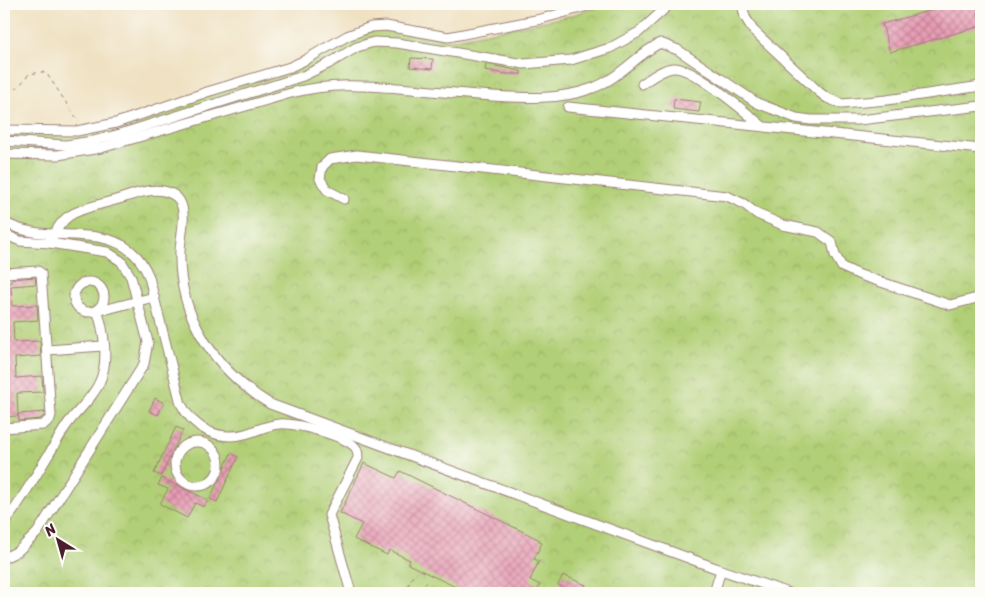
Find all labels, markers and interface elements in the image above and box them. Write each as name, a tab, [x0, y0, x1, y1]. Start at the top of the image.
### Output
north arrow	[32, 514, 82, 564]
text: N	[38, 517, 62, 544]

